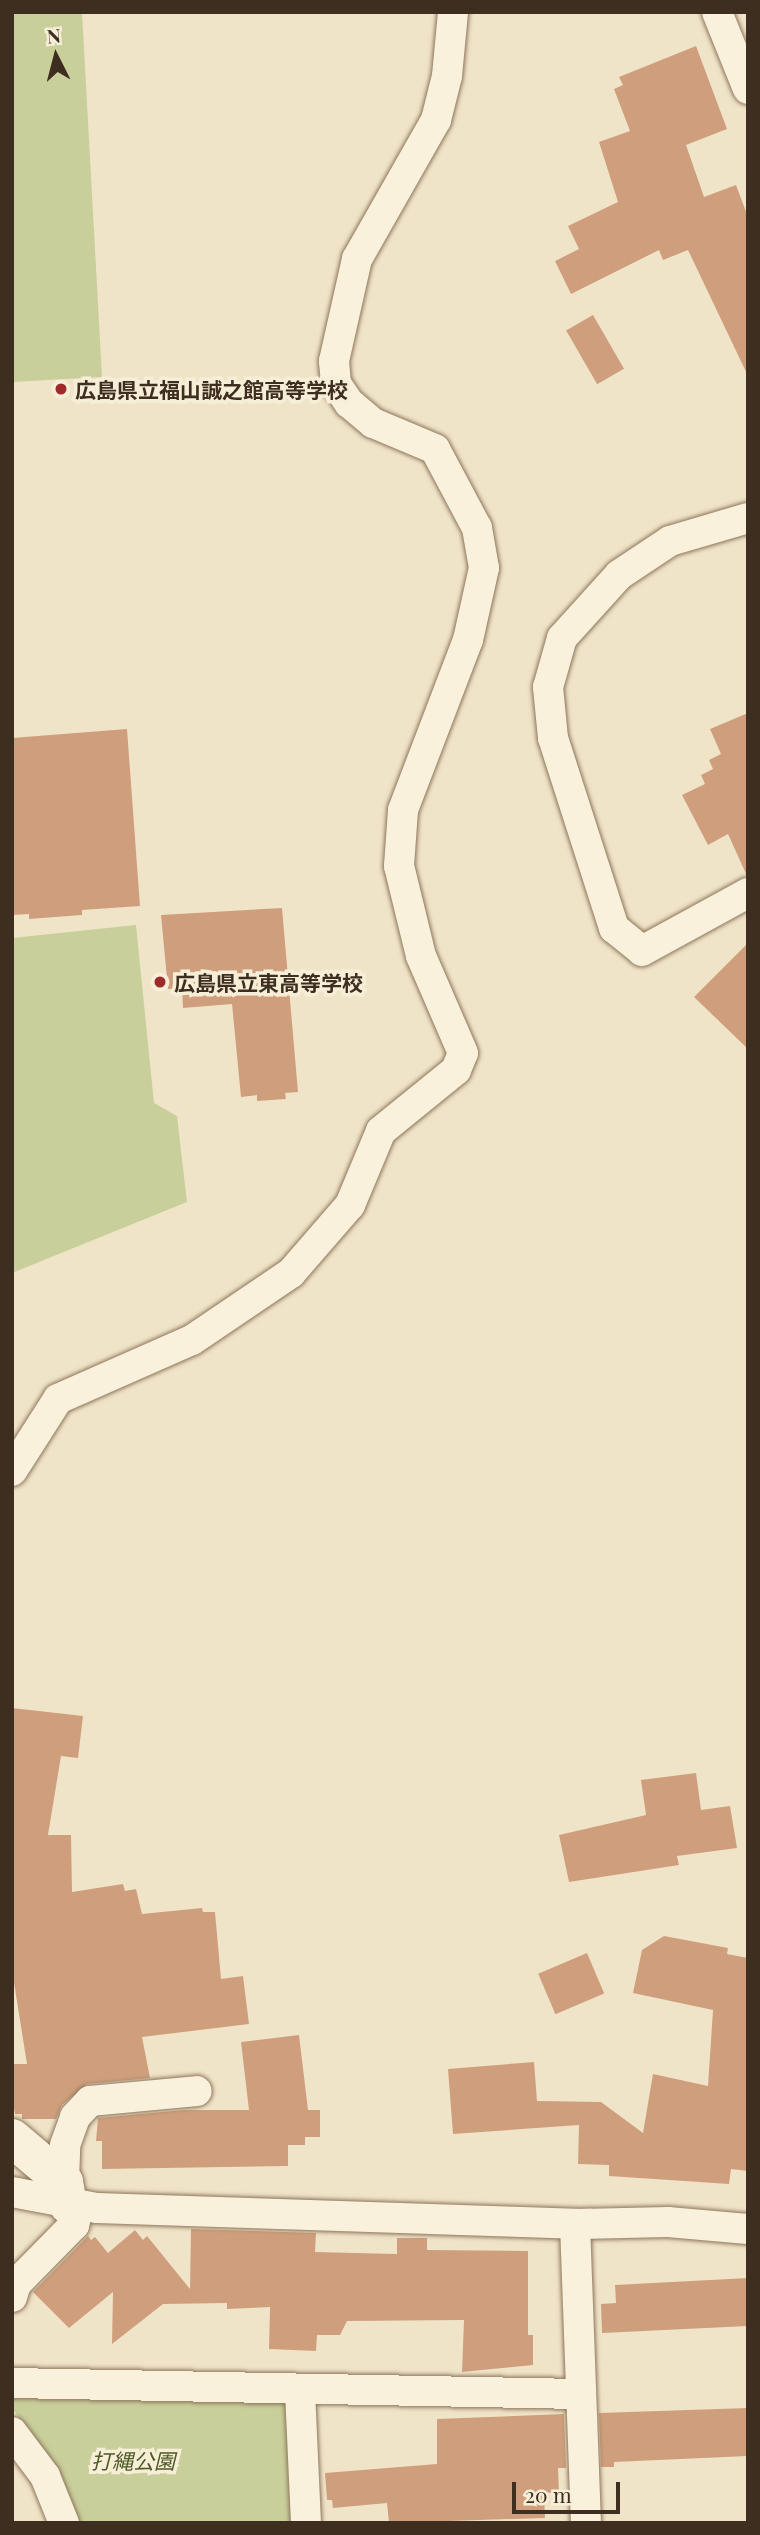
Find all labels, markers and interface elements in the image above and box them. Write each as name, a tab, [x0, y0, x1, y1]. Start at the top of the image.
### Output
north arrow	[21, 21, 91, 91]
text: N	[46, 21, 62, 49]
place label: 広島県立福山誠之館高等学校	[75, 376, 348, 402]
marker: 広島県立福山誠之館高等学校	[53, 381, 69, 397]
place label: 広島県立東高等学校	[174, 969, 363, 995]
marker: 広島県立東高等学校	[152, 974, 168, 990]
park label: 打縄公園	[91, 2447, 175, 2473]
scale bar	[515, 2468, 624, 2512]
text: 20 m	[525, 2480, 572, 2508]

